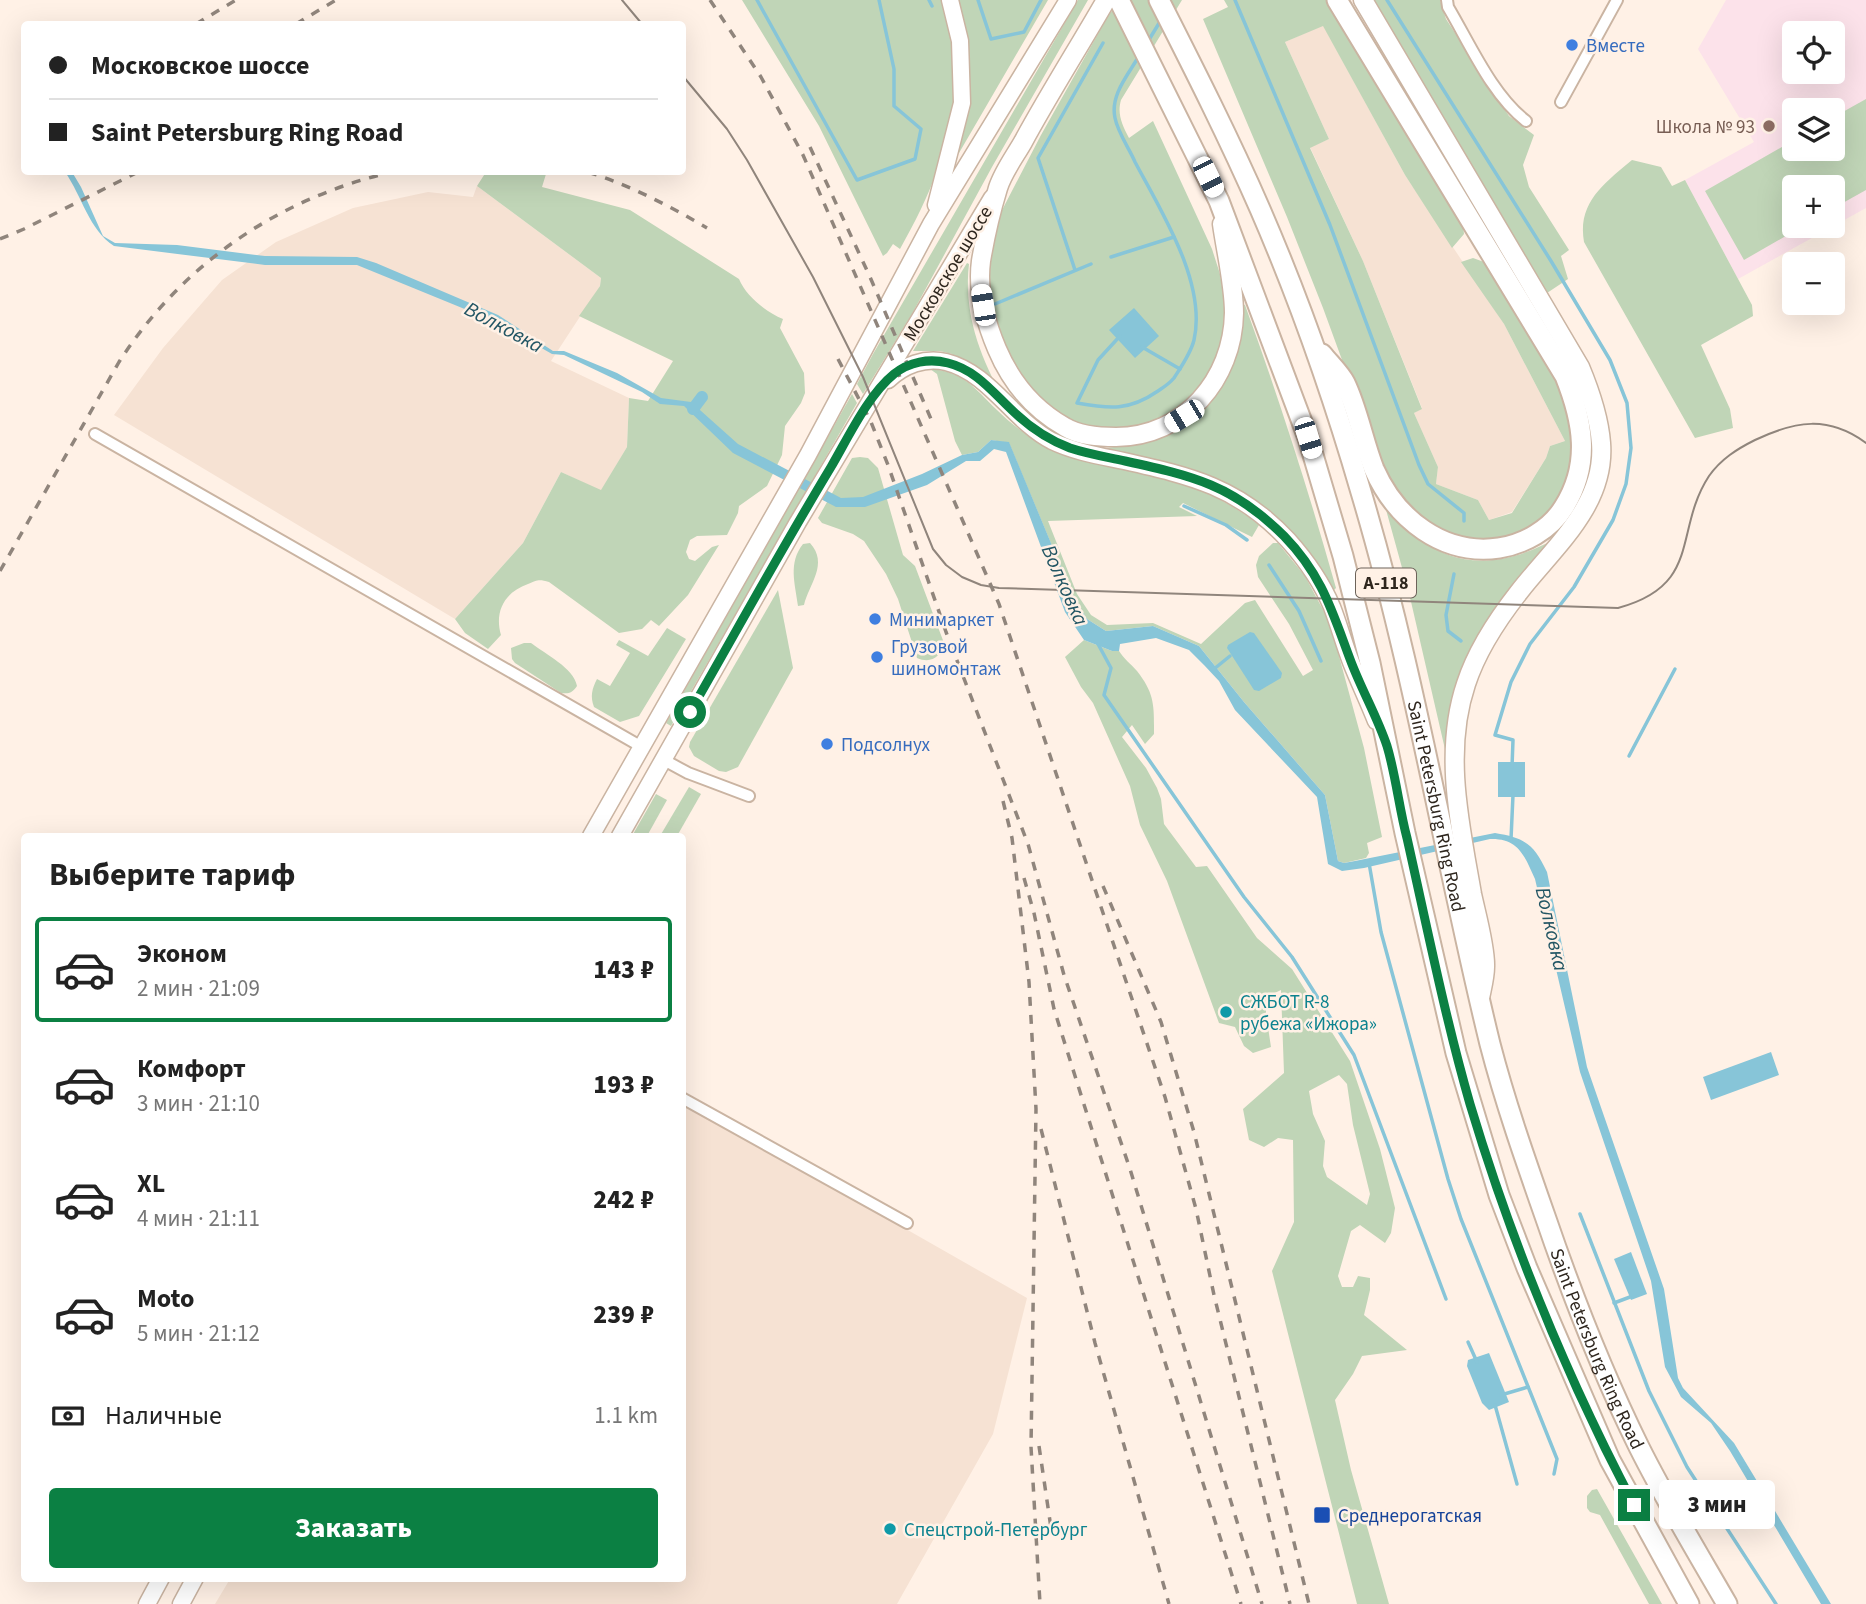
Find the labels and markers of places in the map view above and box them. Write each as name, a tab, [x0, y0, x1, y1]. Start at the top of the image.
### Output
place label: Вместе	[1586, 33, 1645, 60]
marker: Вместе	[1564, 37, 1580, 53]
place label: Школа № 93	[1656, 114, 1755, 141]
marker: Школа № 93	[1761, 118, 1777, 134]
place label: Минимаркет	[889, 607, 994, 634]
marker: Минимаркет	[867, 611, 883, 627]
place label: Грузовой шиномонтаж	[891, 634, 1001, 683]
marker: Грузовой шиномонтаж	[869, 649, 885, 665]
place label: Подсолнух	[841, 732, 931, 759]
marker: Подсолнух	[819, 736, 835, 752]
place label: СЖБОТ R-8 рубежа «Ижора»	[1240, 989, 1377, 1038]
marker: СЖБОТ R-8 рубежа «Ижора»	[1218, 1004, 1234, 1020]
place label: Среднерогатская	[1338, 1503, 1482, 1530]
marker: Среднерогатская	[1312, 1505, 1332, 1525]
place label: Спецстрой-Петербург	[904, 1517, 1088, 1544]
marker: Спецстрой-Петербург	[882, 1521, 898, 1537]

